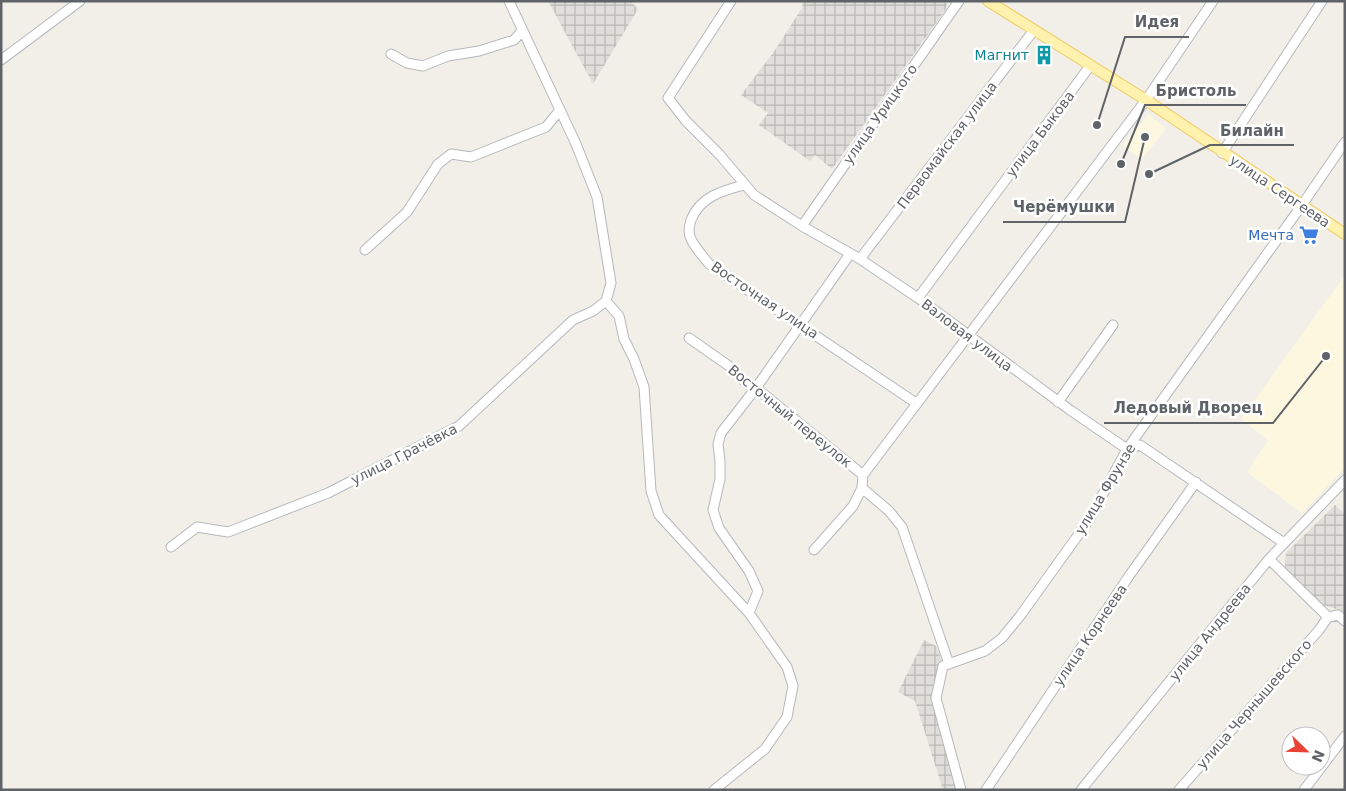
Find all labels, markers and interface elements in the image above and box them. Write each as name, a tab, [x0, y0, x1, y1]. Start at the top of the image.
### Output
callout: Идея	[1125, 7, 1189, 37]
text: Идея	[1135, 13, 1179, 31]
building icon: Магнит	[1033, 44, 1055, 66]
place label: Магнит	[975, 47, 1029, 63]
street label: улица Урицкого	[840, 61, 920, 167]
callout: Бристоль	[1145, 75, 1246, 105]
street label: Первомайская улица	[894, 78, 1000, 212]
text: Бристоль	[1155, 82, 1237, 100]
street label: улица Быкова	[1002, 88, 1078, 180]
callout: Билайн	[1210, 115, 1294, 145]
text: Билайн	[1220, 122, 1284, 140]
street label: улица Сергеева	[1227, 151, 1333, 231]
callout: Черёмушки	[1003, 192, 1125, 222]
text: Черёмушки	[1013, 198, 1115, 216]
supermarket icon: Мечта	[1298, 224, 1320, 246]
place label: Мечта	[1248, 227, 1294, 243]
street label: Восточная улица	[708, 258, 822, 342]
street label: Валовая улица	[918, 296, 1016, 374]
street label: Восточный переулок	[725, 361, 855, 471]
callout: Ледовый Дворец	[1104, 393, 1273, 423]
text: Ледовый Дворец	[1113, 399, 1263, 417]
street label: улица Грачёвка	[348, 420, 460, 488]
street label: улица Фрунзе	[1072, 441, 1138, 537]
street label: улица Андреева	[1166, 580, 1254, 684]
street label: улица Корнеева	[1050, 581, 1130, 689]
street label: улица Чернышевского	[1193, 636, 1315, 772]
north arrow	[1281, 726, 1331, 776]
text: N	[1308, 748, 1328, 765]

